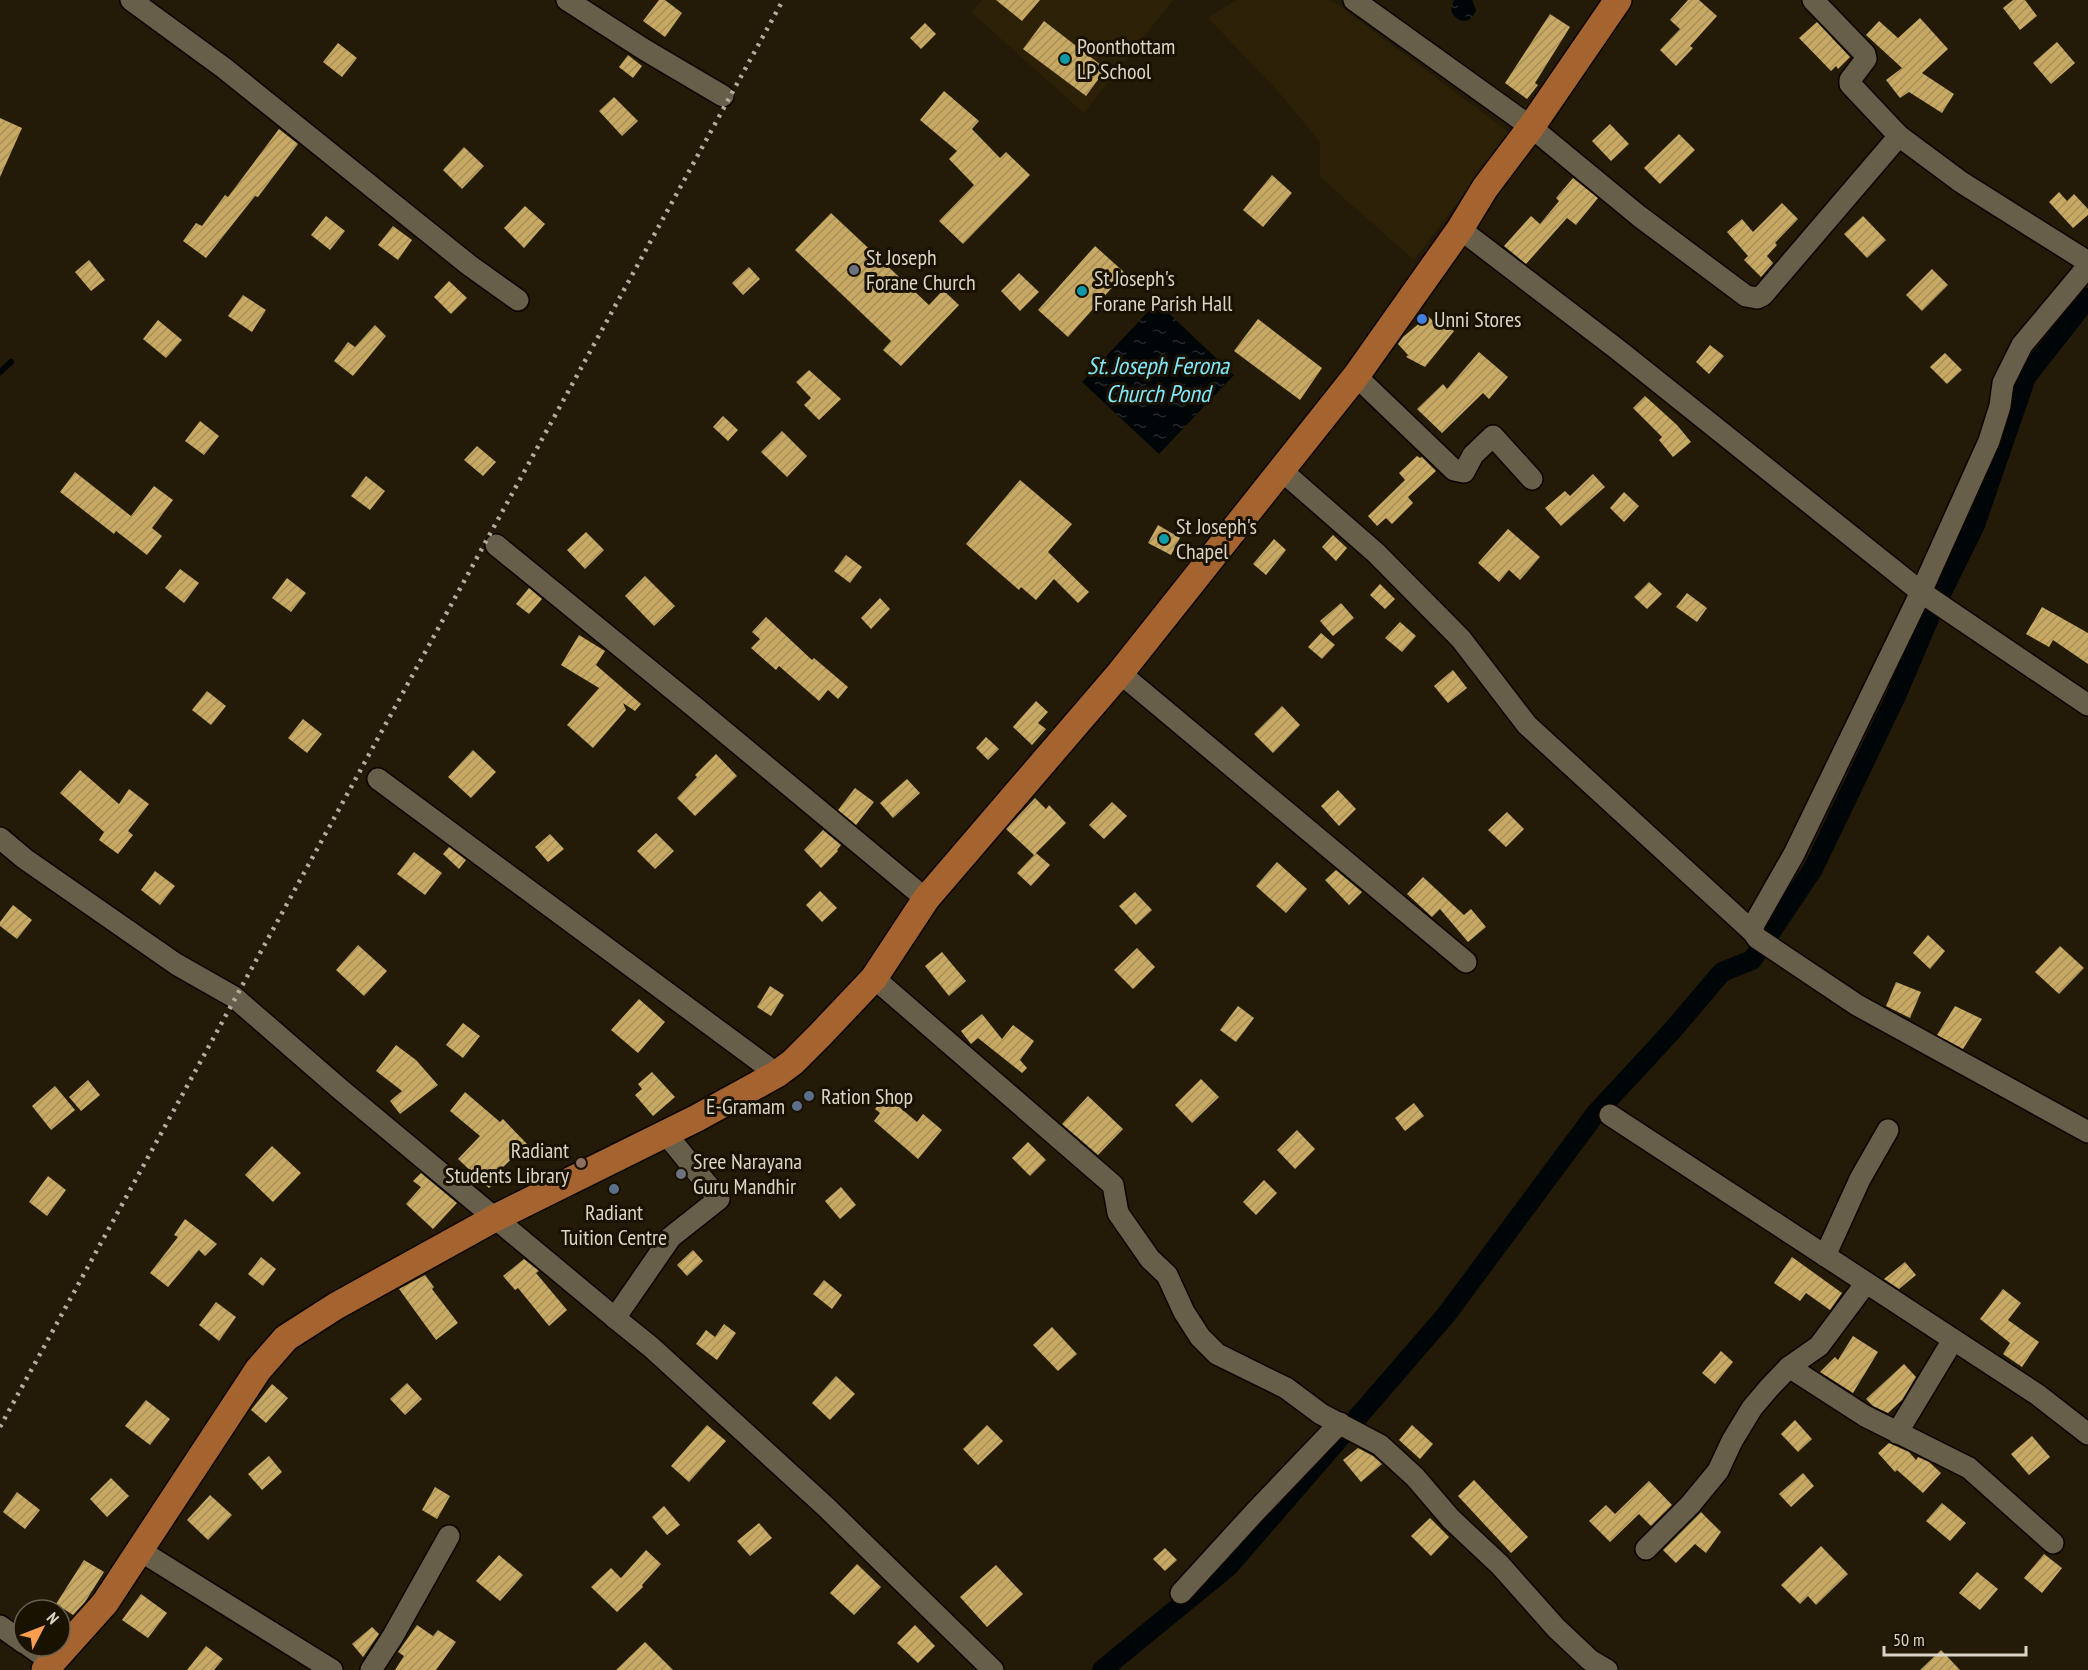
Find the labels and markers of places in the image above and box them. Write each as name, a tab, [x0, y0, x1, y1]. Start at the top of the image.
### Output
place label: Poonthottam LP School	[1077, 32, 1175, 85]
marker: Poonthottam LP School	[1058, 52, 1072, 66]
place label: St Joseph Forane Church	[866, 243, 976, 296]
marker: St Joseph Forane Church	[847, 263, 861, 277]
place label: St Joseph's Forane Parish Hall	[1094, 264, 1233, 317]
marker: St Joseph's Forane Parish Hall	[1075, 284, 1089, 298]
place label: Unni Stores	[1434, 305, 1522, 333]
marker: Unni Stores	[1415, 312, 1429, 326]
place label: St Joseph's Chapel	[1176, 512, 1257, 565]
marker: St Joseph's Chapel	[1157, 532, 1171, 546]
place label: Ration Shop	[821, 1082, 913, 1110]
marker: Ration Shop	[802, 1089, 816, 1103]
place label: E-Gramam	[706, 1092, 785, 1120]
marker: E-Gramam	[790, 1099, 804, 1113]
place label: Radiant Students Library	[445, 1136, 570, 1189]
place label: Sree Narayana Guru Mandhir	[693, 1147, 802, 1200]
marker: Radiant Students Library	[574, 1156, 588, 1170]
marker: Sree Narayana Guru Mandhir	[674, 1167, 688, 1181]
marker: Radiant Tuition Centre	[607, 1182, 621, 1196]
place label: Radiant Tuition Centre	[561, 1198, 667, 1251]

